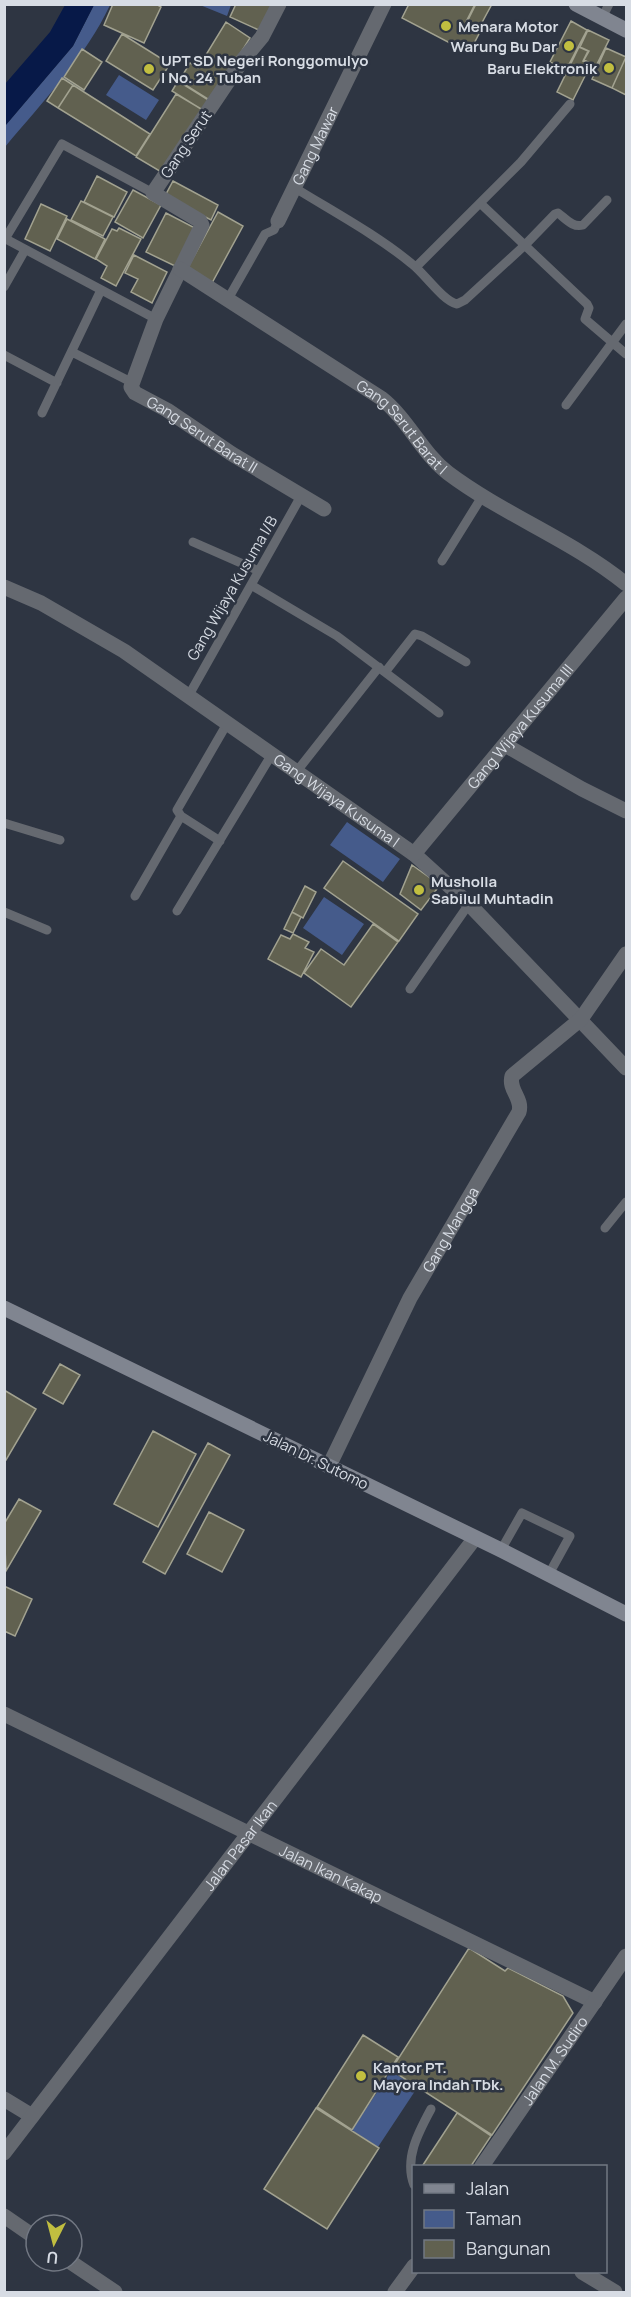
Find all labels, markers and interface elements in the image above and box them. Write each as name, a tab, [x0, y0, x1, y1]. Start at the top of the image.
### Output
place label: Menara Motor	[458, 16, 559, 37]
marker: Menara Motor	[439, 19, 453, 33]
place label: Warung Bu Dar	[450, 36, 557, 57]
marker: Warung Bu Dar	[562, 39, 576, 53]
place label: UPT SD Negeri Ronggomulyo I No. 24 Tuban	[161, 50, 368, 88]
place label: Baru Elektronik	[487, 58, 598, 79]
marker: Baru Elektronik	[602, 61, 616, 75]
marker: UPT SD Negeri Ronggomulyo I No. 24 Tuban	[142, 62, 156, 76]
street label: Gang Mawar	[287, 102, 343, 188]
street label: Gang Serut	[155, 106, 217, 182]
street label: Gang Serut Barat I	[352, 374, 452, 479]
street label: Gang Serut Barat II	[143, 391, 262, 478]
street label: Gang Wijaya Kusuma I/B	[182, 512, 282, 664]
street label: Gang Wijaya Kusuma III	[462, 659, 578, 793]
street label: Gang Wijaya Kusuma I	[270, 749, 404, 851]
place label: Musholla Sabilul Muhtadin	[431, 871, 553, 909]
marker: Musholla Sabilul Muhtadin	[412, 883, 426, 897]
street label: Gang Mangga	[417, 1183, 483, 1276]
street label: Jalan Dr. Sutomo	[260, 1425, 372, 1495]
street label: Jalan Pasar Ikan	[198, 1795, 281, 1895]
street label: Jalan Ikan Kakap	[276, 1839, 386, 1908]
street label: Jalan M. Sudiro	[517, 2012, 592, 2109]
place label: Kantor PT. Mayora Indah Tbk.	[373, 2057, 504, 2095]
marker: Kantor PT. Mayora Indah Tbk.	[354, 2069, 368, 2083]
legend	[412, 2165, 607, 2273]
text: Jalan	[466, 2176, 509, 2200]
text: Taman	[466, 2206, 521, 2230]
north arrow	[24, 2213, 84, 2273]
text: Bangunan	[466, 2236, 550, 2260]
text: U	[46, 2246, 59, 2269]

